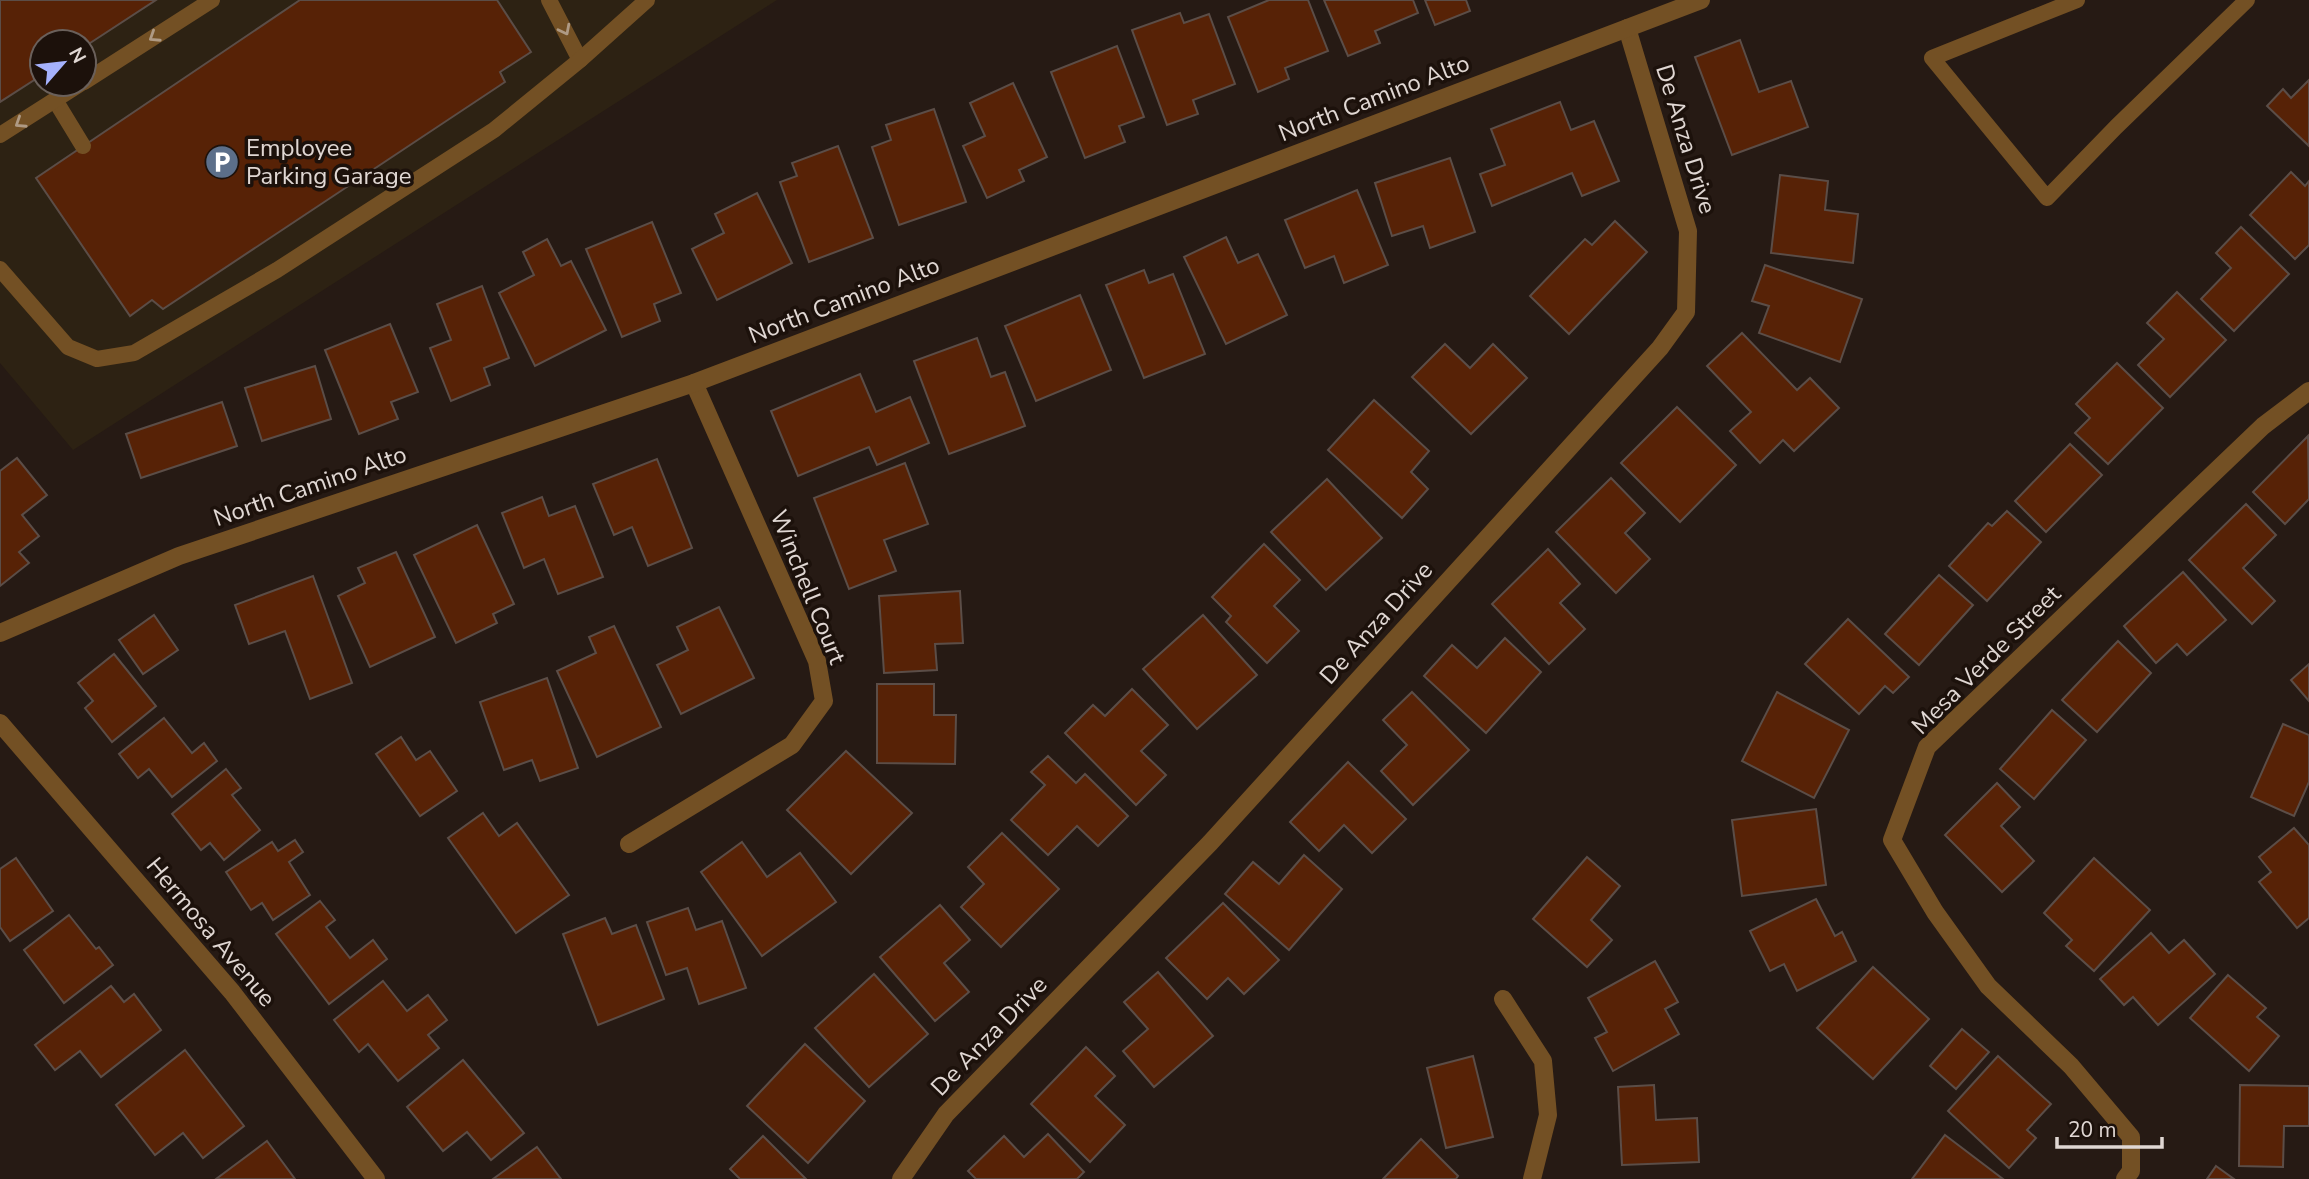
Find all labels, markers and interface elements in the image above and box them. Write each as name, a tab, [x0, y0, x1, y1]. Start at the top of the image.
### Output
one-way arrow	[556, 23, 570, 35]
north arrow	[28, 28, 98, 98]
one-way arrow	[149, 28, 162, 41]
text: N	[62, 43, 92, 68]
street label: North Camino Alto	[1274, 47, 1474, 149]
street label: De Anza Drive	[1648, 60, 1724, 218]
one-way arrow	[14, 115, 27, 128]
place label: Employee Parking Garage	[246, 132, 412, 192]
parking icon: Employee Parking Garage	[203, 143, 241, 181]
street label: North Camino Alto	[744, 249, 944, 351]
street label: North Camino Alto	[209, 438, 411, 534]
street label: Winchell Court	[763, 505, 854, 669]
street label: De Anza Drive	[1312, 555, 1440, 691]
street label: Mesa Verde Street	[1905, 578, 2068, 741]
street label: Hermosa Avenue	[139, 851, 283, 1013]
street label: De Anza Drive	[924, 969, 1054, 1103]
scale bar	[2057, 1106, 2162, 1150]
text: 20 m	[2068, 1116, 2117, 1144]

